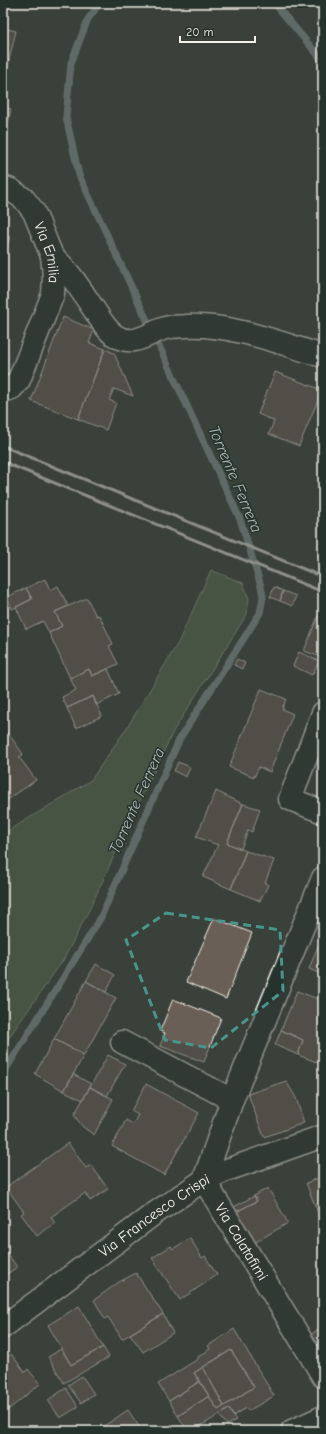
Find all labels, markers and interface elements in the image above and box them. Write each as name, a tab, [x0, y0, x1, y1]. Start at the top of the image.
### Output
scale bar	[180, 18, 255, 44]
text: 20 m	[186, 25, 214, 39]
street label: Via Emilia	[30, 219, 63, 284]
water label: Torrente Ferrera	[204, 423, 266, 535]
water label: Torrente Ferrera	[106, 745, 168, 857]
street label: Via Francesco Crispi	[95, 1170, 212, 1261]
street label: Via Calatafimi	[211, 1200, 272, 1284]

